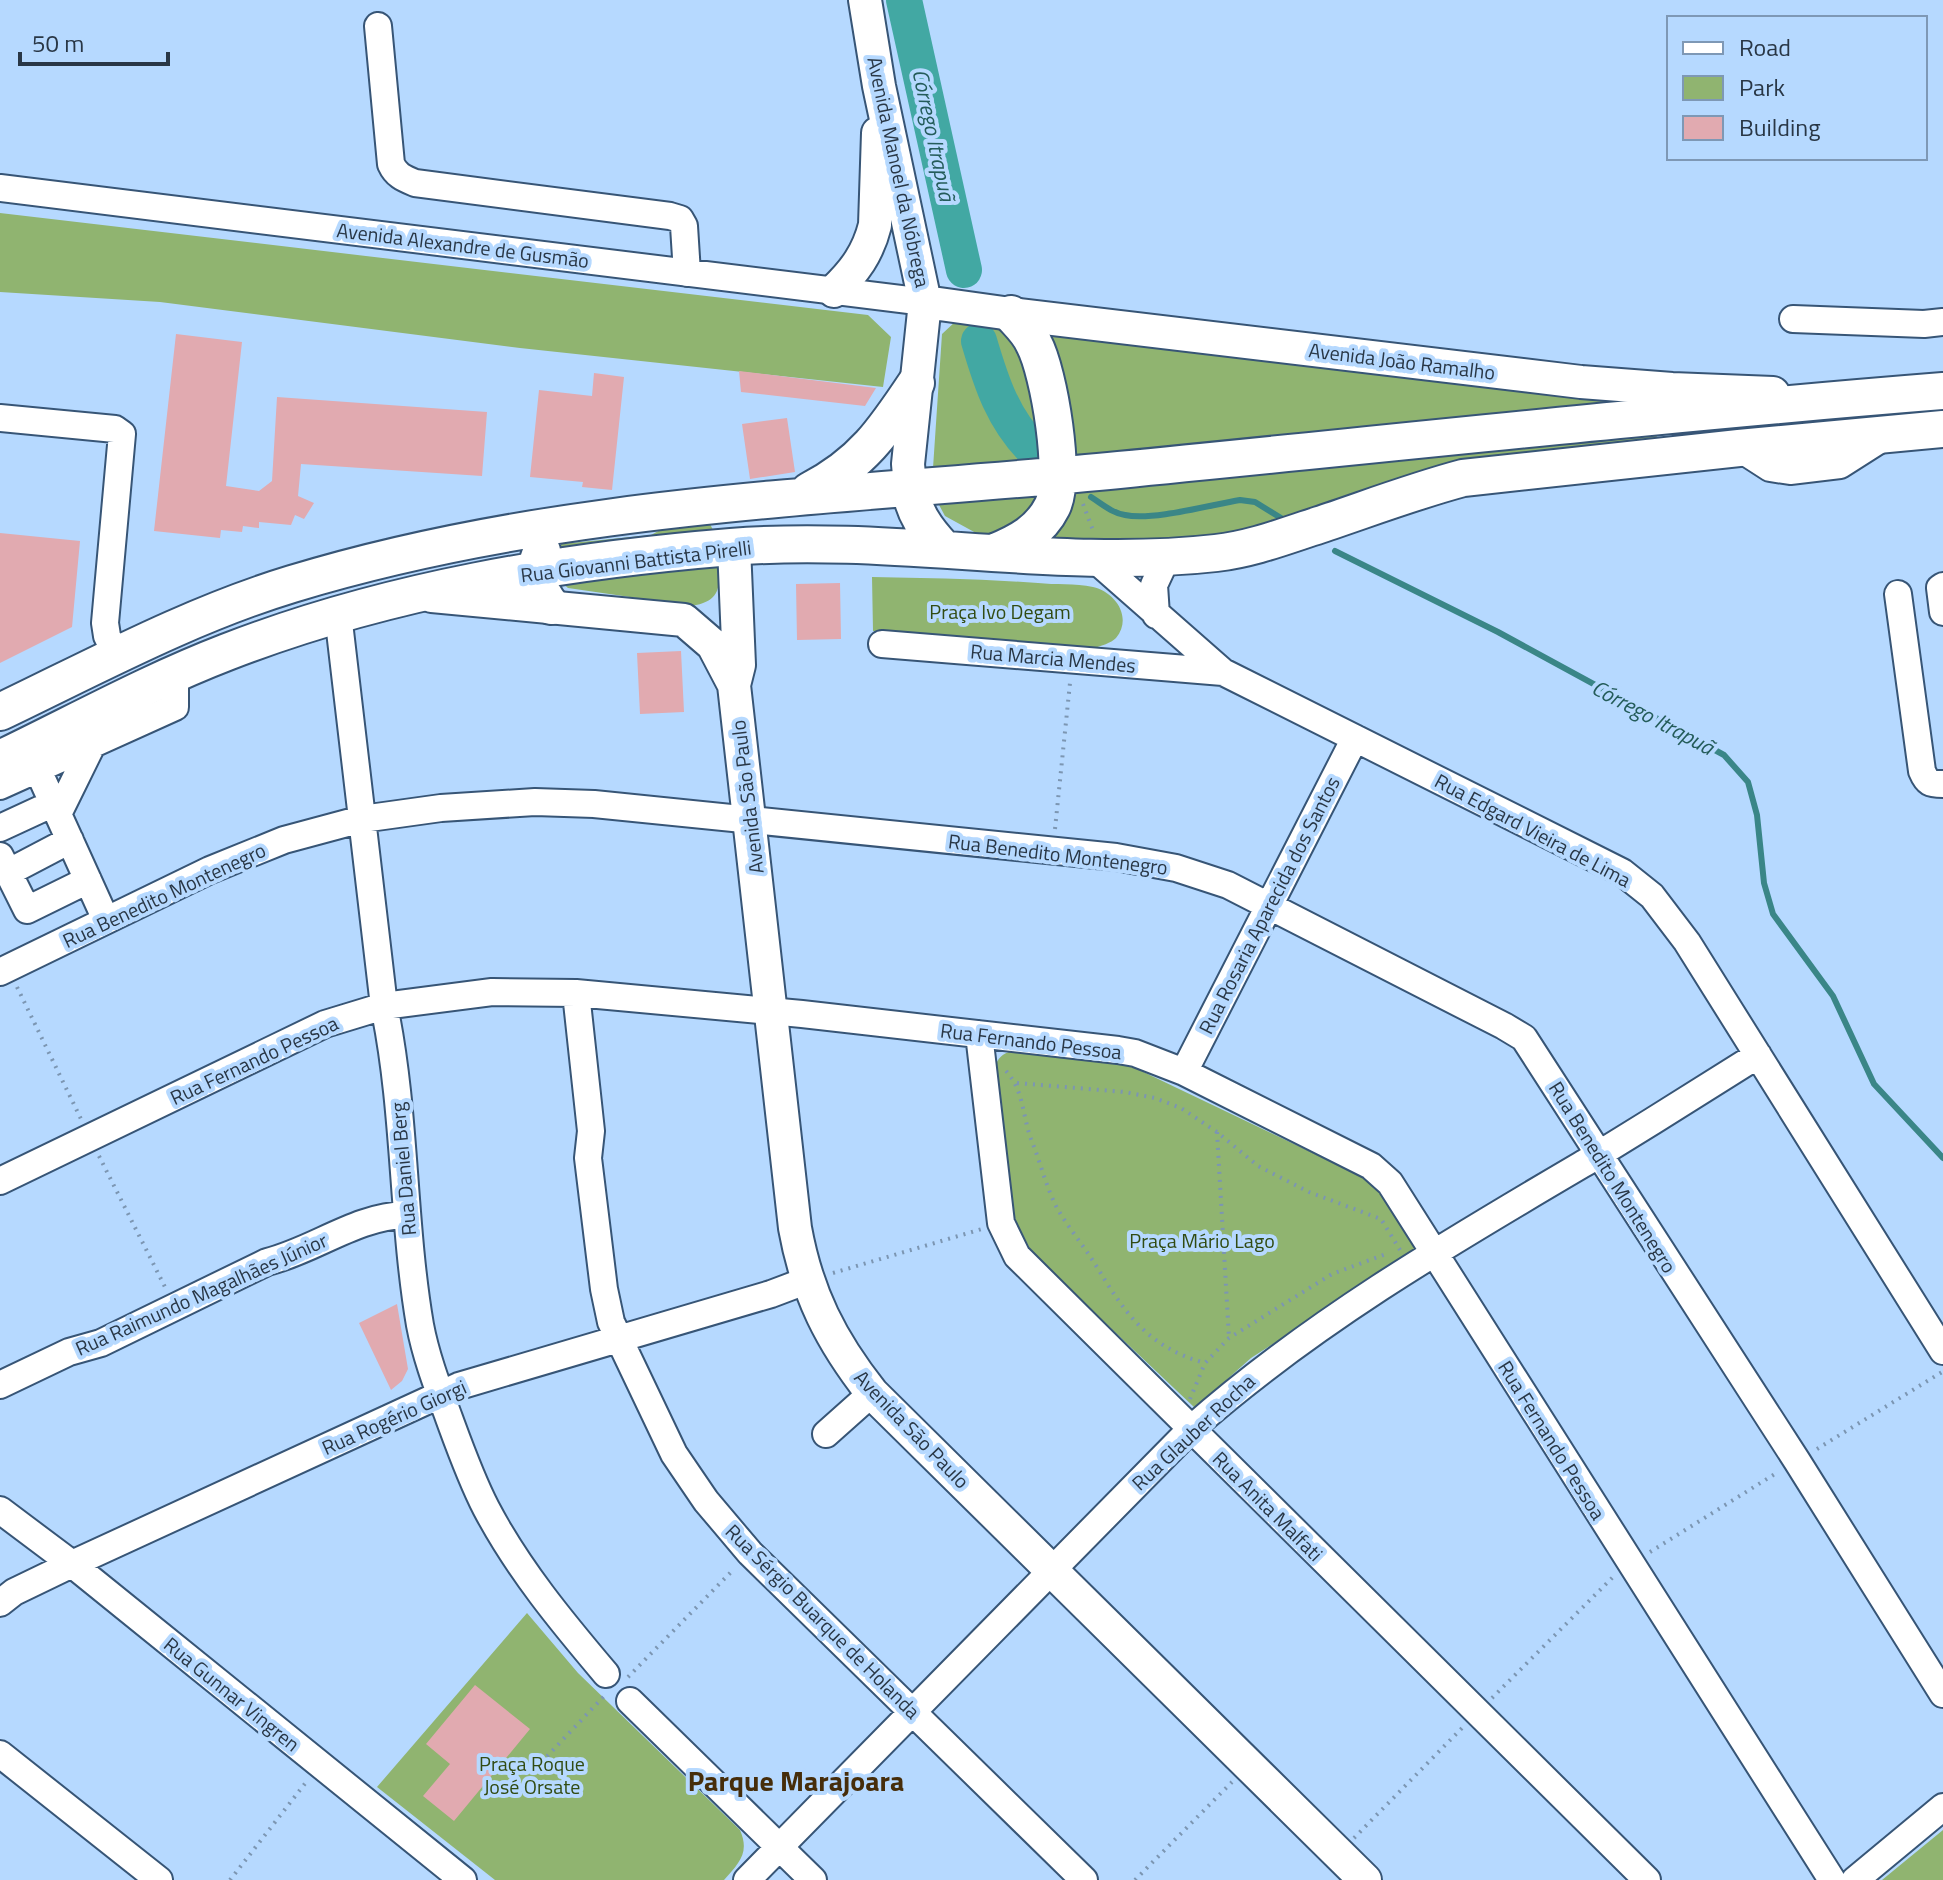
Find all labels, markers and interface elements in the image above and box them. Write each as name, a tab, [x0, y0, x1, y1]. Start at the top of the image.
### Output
scale bar	[20, 16, 168, 66]
legend	[1667, 16, 1927, 160]
text: 50 m	[32, 25, 84, 61]
text: Road	[1739, 29, 1791, 65]
street label: Avenida Manoel da Nóbrega	[859, 54, 939, 290]
water label: Córrego Itrapuã	[903, 66, 965, 206]
text: Park	[1739, 69, 1785, 105]
text: Building	[1739, 109, 1821, 145]
street label: Avenida Alexandre de Gusmão	[335, 214, 591, 276]
street label: Avenida João Ramalho	[1307, 334, 1497, 388]
street label: Rua Giovanni Battista Pirelli	[519, 531, 753, 591]
park label: Praça Ivo Degam	[929, 596, 1071, 627]
street label: Rua Marcia Mendes	[969, 635, 1137, 681]
water label: Córrego Itrapuã	[1586, 670, 1722, 764]
street label: Avenida São Paulo	[722, 718, 772, 876]
street label: Rua Edgard Vieira de Lima	[1429, 765, 1637, 895]
street label: Rua Rosaria Aparecida dos Santos	[1190, 771, 1348, 1039]
street label: Rua Benedito Montenegro	[946, 825, 1170, 883]
street label: Rua Benedito Montenegro	[57, 834, 271, 956]
street label: Rua Fernando Pessoa	[165, 1007, 343, 1113]
street label: Rua Fernando Pessoa	[938, 1014, 1124, 1068]
street label: Rua Benedito Montenegro	[1541, 1075, 1685, 1279]
street label: Rua Daniel Berg	[382, 1101, 424, 1237]
street label: Rua Raimundo Magalhães Júnior	[70, 1224, 332, 1364]
park label: Praça Mário Lago	[1129, 1225, 1275, 1256]
street label: Rua Fernando Pessoa	[1490, 1354, 1614, 1526]
street label: Avenida São Paulo	[847, 1363, 977, 1495]
street label: Rua Glauber Rocha	[1124, 1366, 1262, 1498]
street label: Rua Rogério Giorgi	[317, 1371, 471, 1463]
street label: Rua Anita Malfati	[1206, 1444, 1330, 1568]
street label: Rua Sérgio Buarque de Holanda	[718, 1516, 928, 1726]
street label: Rua Gunnar Vingren	[157, 1629, 307, 1759]
park label: Praça Roque José Orsate	[479, 1748, 585, 1802]
district label: Parque Marajoara	[688, 1759, 904, 1802]

